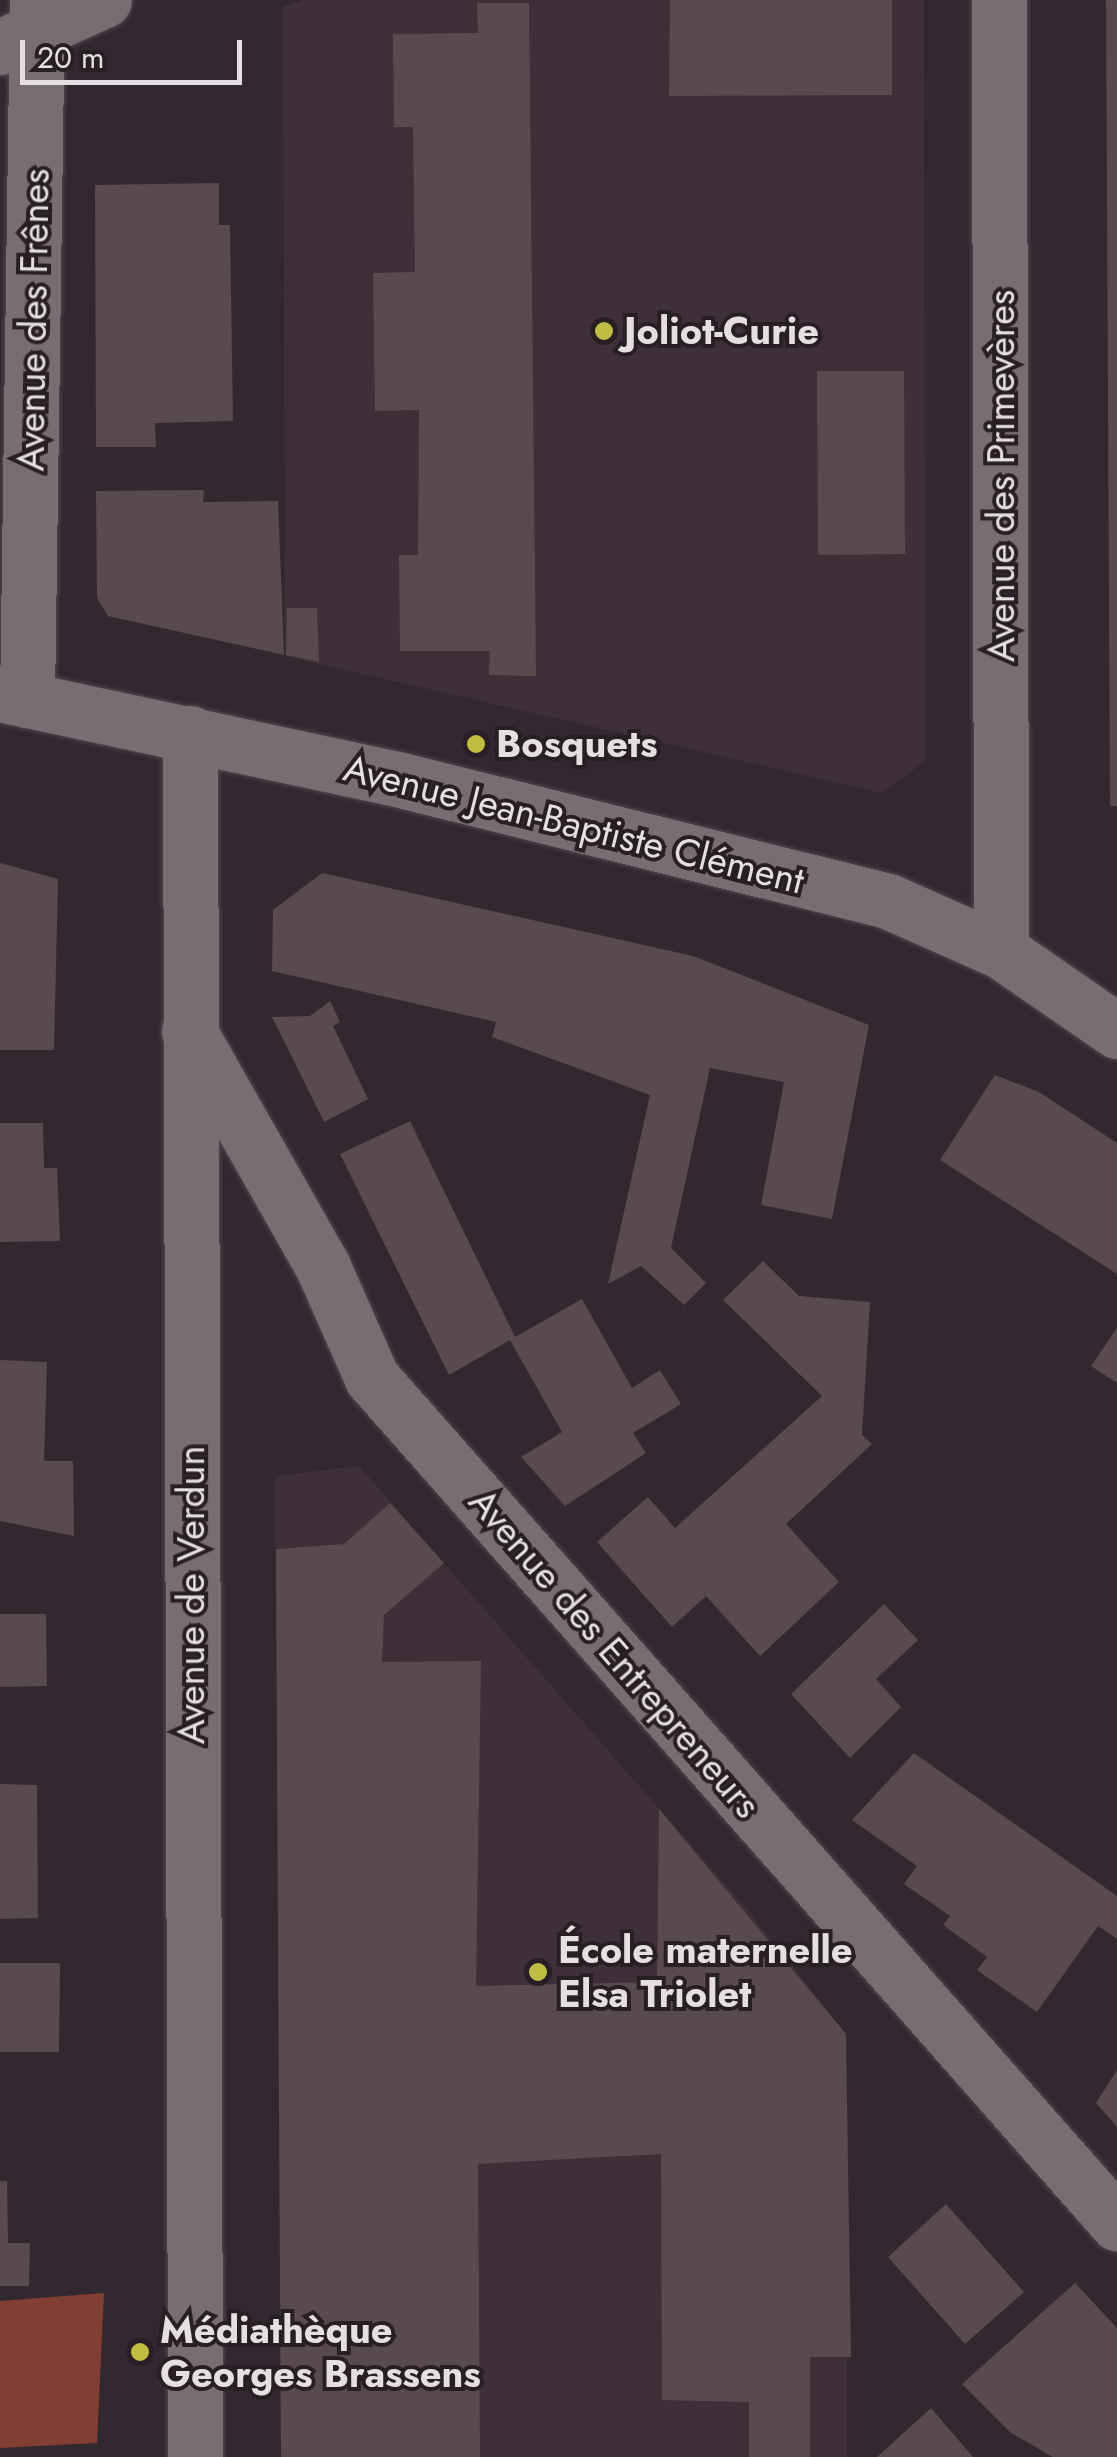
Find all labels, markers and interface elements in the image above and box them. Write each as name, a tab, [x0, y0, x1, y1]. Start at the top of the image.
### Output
scale bar	[25, 20, 248, 82]
text: 20 m	[37, 36, 104, 79]
street label: Avenue des Frênes	[8, 168, 58, 472]
street label: Avenue des Primevères	[978, 290, 1024, 662]
place label: Joliot-Curie	[624, 308, 819, 354]
marker: Joliot-Curie	[593, 320, 615, 342]
place label: Bosquets	[496, 721, 657, 767]
marker: Bosquets	[465, 733, 487, 755]
street label: Avenue Jean-Baptiste Clément	[339, 745, 809, 903]
street label: Avenue de Verdun	[168, 1446, 214, 1744]
street label: Avenue des Entrepreneurs	[460, 1479, 770, 1827]
place label: École maternelle Elsa Triolet	[558, 1927, 853, 2016]
marker: École maternelle Elsa Triolet	[527, 1961, 549, 1983]
place label: Médiathèque Georges Brassens	[160, 2307, 481, 2396]
marker: Médiathèque Georges Brassens	[129, 2341, 151, 2363]

